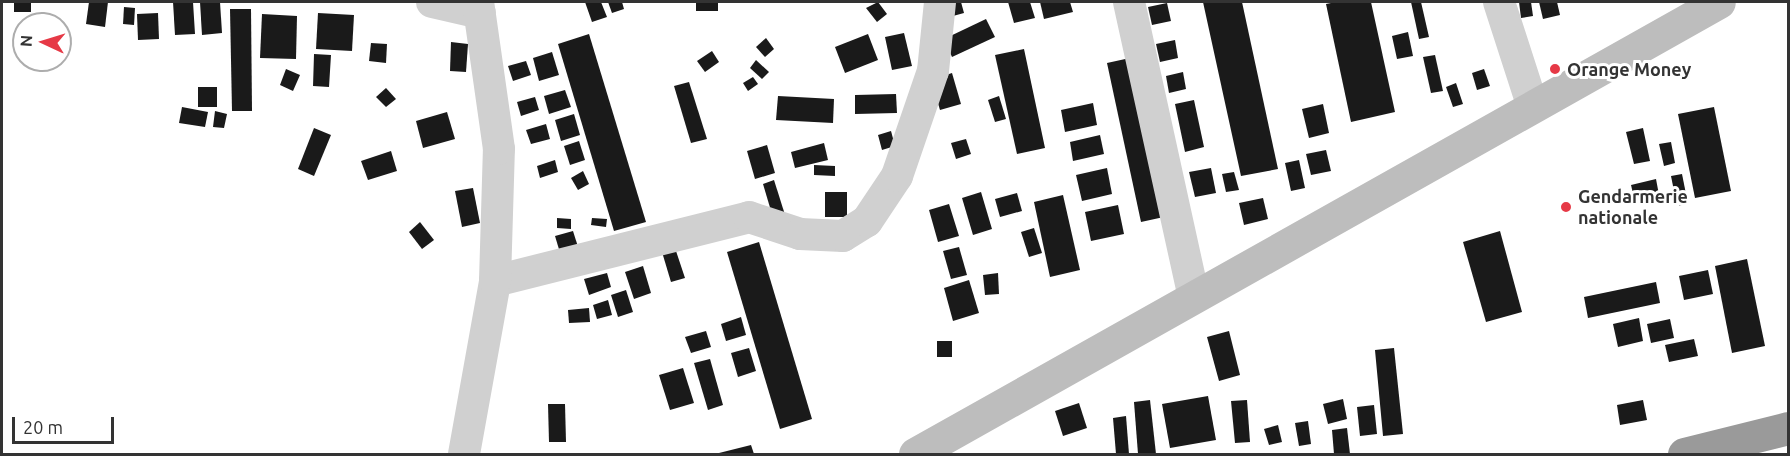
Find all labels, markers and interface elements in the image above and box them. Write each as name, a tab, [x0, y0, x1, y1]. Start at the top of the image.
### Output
north arrow	[12, 12, 72, 72]
text: N	[17, 34, 35, 47]
place label: Orange Money	[1567, 58, 1691, 80]
marker: Orange Money	[1548, 62, 1562, 76]
place label: Gendarmerie nationale	[1578, 186, 1688, 228]
marker: Gendarmerie nationale	[1559, 200, 1573, 214]
scale bar	[15, 405, 117, 443]
text: 20 m	[23, 417, 63, 437]

